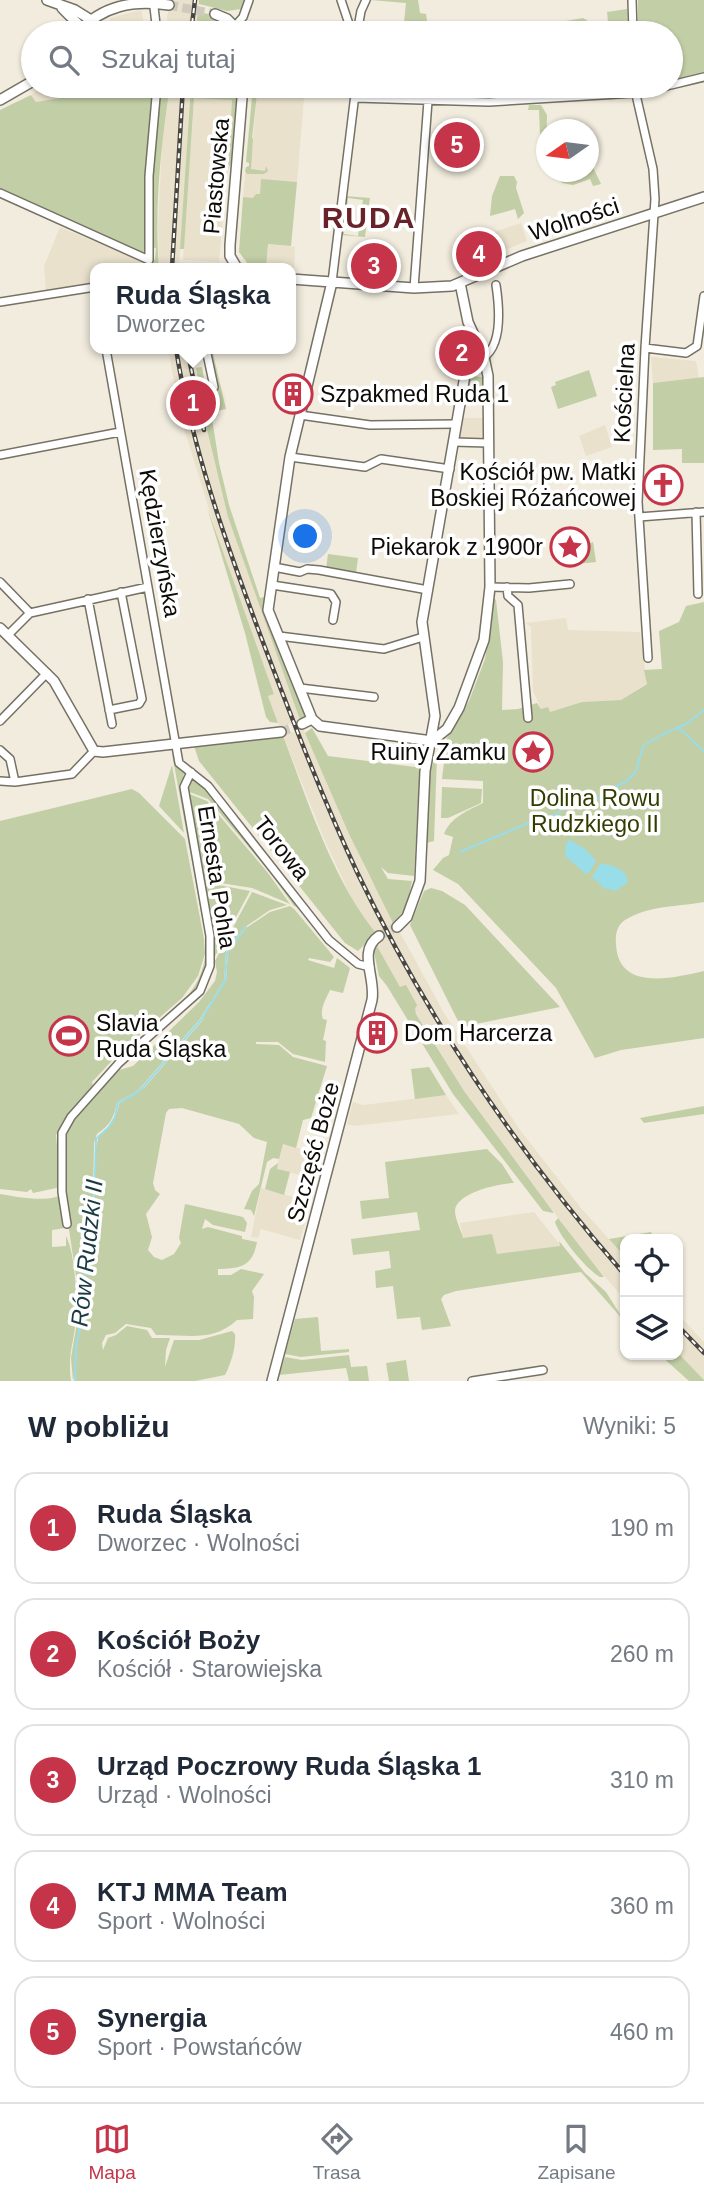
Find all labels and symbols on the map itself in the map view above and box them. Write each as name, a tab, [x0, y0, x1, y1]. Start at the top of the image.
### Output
street label: Piastowska	[198, 117, 234, 235]
pin: 5	[434, 119, 480, 171]
north arrow	[536, 119, 599, 182]
street label: Wolności	[526, 192, 622, 246]
district label: RUDA	[322, 201, 416, 234]
pin: 4	[456, 228, 502, 280]
pin: 3	[351, 240, 397, 292]
pin: 2	[439, 327, 485, 379]
street label: Kościelna	[608, 342, 640, 443]
building icon: Szpakmed Ruda 1	[272, 373, 314, 415]
pin: 1	[170, 377, 216, 429]
place label: Szpakmed Ruda 1	[320, 381, 509, 407]
place label: Kościół pw. Matki Boskiej Różańcowej	[430, 459, 636, 511]
church icon: Kościół pw. Matki Boskiej Różańcowej	[642, 464, 684, 506]
street label: Kędzierzyńska	[134, 467, 186, 619]
your location	[288, 519, 322, 553]
place icon: Piekarok z 1900r	[549, 526, 591, 568]
place label: Piekarok z 1900r	[370, 534, 543, 560]
place icon: Ruiny Zamku	[512, 731, 554, 773]
place label: Ruiny Zamku	[371, 739, 506, 765]
park label: Dolina Rowu Rudzkiego II	[530, 785, 660, 837]
street label: Ernesta Pohla	[193, 804, 241, 951]
street label: Torowa	[249, 811, 315, 885]
place label: Slavia Ruda Śląska	[96, 1010, 227, 1062]
building icon: Dom Harcerza	[356, 1012, 398, 1054]
sports icon: Slavia Ruda Śląska	[48, 1015, 90, 1057]
place label: Dom Harcerza	[404, 1020, 552, 1046]
street label: Szczęść Boże	[282, 1079, 344, 1225]
water label: Rów Rudzki II	[65, 1178, 108, 1328]

